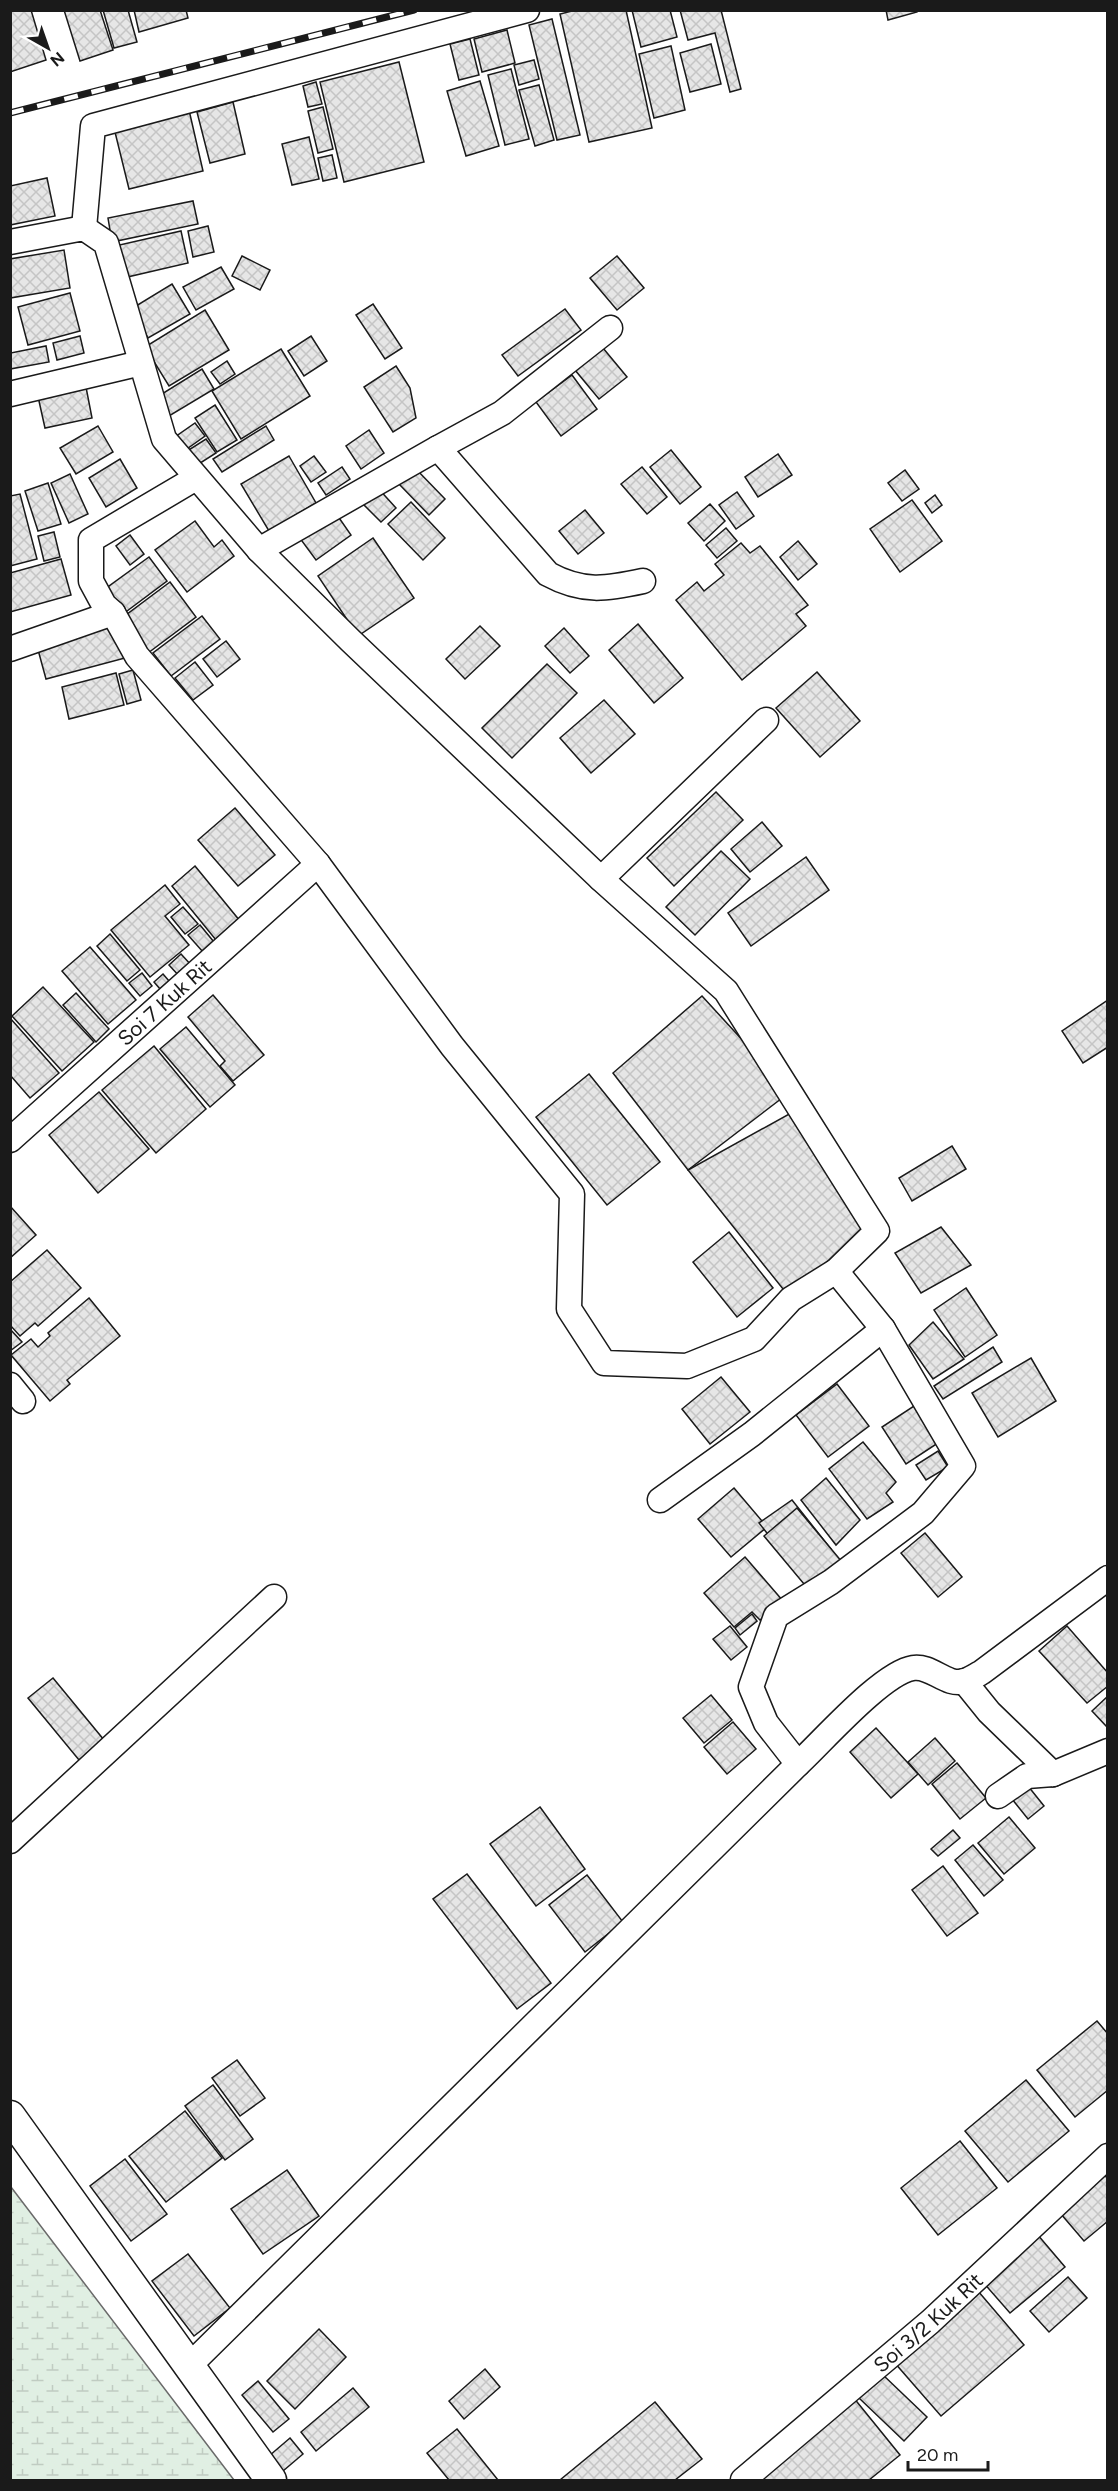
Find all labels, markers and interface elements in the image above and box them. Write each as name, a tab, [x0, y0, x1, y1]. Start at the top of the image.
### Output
north arrow	[18, 18, 78, 78]
text: N	[46, 48, 68, 70]
street label: Soi 7 Kuk Rit	[112, 953, 216, 1050]
street label: Soi 3/2 Kuk Rit	[868, 2267, 988, 2377]
scale bar	[908, 2434, 988, 2472]
text: 20 m	[917, 2444, 958, 2466]

